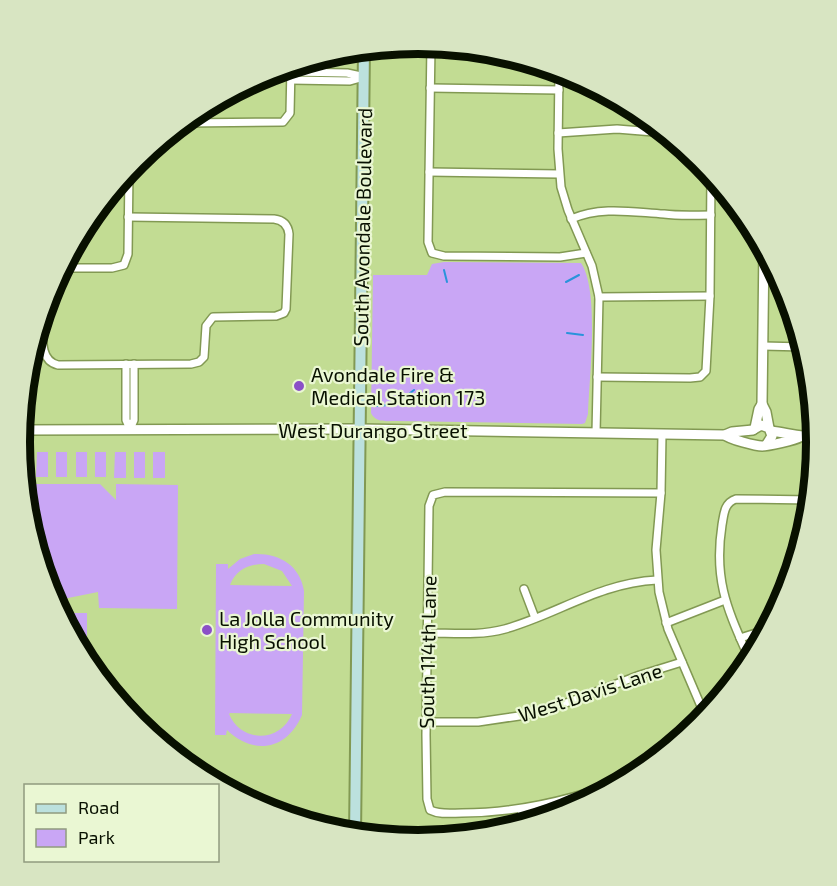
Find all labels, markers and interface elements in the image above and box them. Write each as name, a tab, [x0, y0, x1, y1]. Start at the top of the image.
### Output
street label: South Avondale Boulevard	[348, 107, 376, 347]
place label: Avondale Fire & Medical Station 173	[311, 362, 485, 409]
marker: Avondale Fire & Medical Station 173	[292, 379, 306, 393]
street label: West Durango Street	[278, 418, 468, 442]
street label: South 114th Lane	[414, 575, 440, 729]
place label: La Jolla Community High School	[219, 606, 394, 653]
marker: La Jolla Community High School	[200, 623, 214, 637]
street label: West Davis Lane	[515, 657, 665, 727]
legend	[24, 784, 219, 862]
text: Road	[78, 796, 119, 818]
text: Park	[78, 826, 115, 848]

